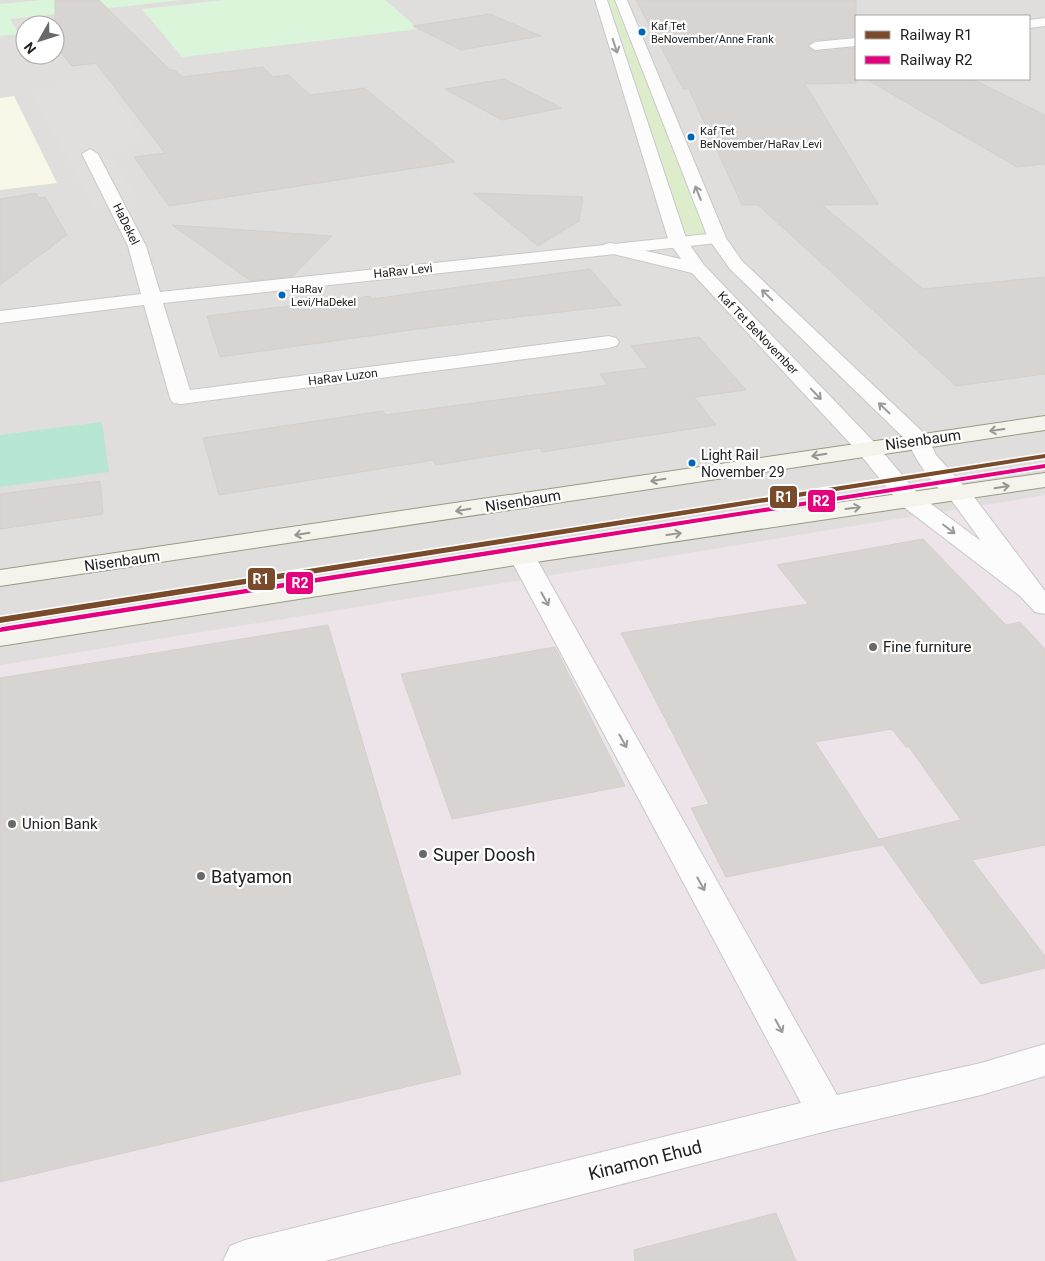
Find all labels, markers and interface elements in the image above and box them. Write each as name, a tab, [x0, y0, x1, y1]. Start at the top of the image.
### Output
north arrow	[15, 15, 65, 65]
legend	[855, 15, 1030, 80]
place label: Kaf Tet BeNovember/Anne Frank	[651, 20, 774, 46]
text: Railway R1	[900, 26, 973, 44]
marker: Kaf Tet BeNovember/Anne Frank	[637, 27, 647, 37]
one-way arrow	[611, 38, 621, 54]
text: N	[21, 39, 39, 57]
text: Railway R2	[900, 51, 973, 69]
place label: Kaf Tet BeNovember/HaRav Levi	[700, 125, 822, 151]
marker: Kaf Tet BeNovember/HaRav Levi	[686, 132, 696, 142]
one-way arrow	[693, 186, 703, 201]
street label: HaDekel	[110, 201, 142, 247]
street label: HaRav Levi	[373, 261, 433, 281]
place label: HaRav Levi/HaDekel	[291, 283, 356, 309]
street label: Kaf Tet BeNovember	[715, 289, 801, 377]
one-way arrow	[760, 289, 773, 301]
marker: HaRav Levi/HaDekel	[277, 290, 287, 300]
street label: HaRav Luzon	[307, 366, 379, 388]
one-way arrow	[810, 388, 822, 401]
one-way arrow	[877, 402, 890, 414]
one-way arrow	[989, 425, 1005, 435]
street label: Nisenbaum	[884, 426, 962, 454]
place label: Light Rail November 29	[701, 447, 785, 480]
one-way arrow	[811, 451, 827, 461]
marker: Light Rail November 29	[687, 458, 697, 468]
one-way arrow	[651, 475, 667, 485]
one-way arrow	[993, 482, 1009, 492]
line badge: R1	[769, 485, 798, 509]
street label: Nisenbaum	[484, 486, 562, 516]
text: R1	[775, 489, 793, 505]
line badge: R2	[807, 489, 836, 513]
text: R2	[812, 493, 830, 509]
one-way arrow	[844, 503, 860, 513]
one-way arrow	[455, 505, 471, 515]
one-way arrow	[942, 524, 955, 535]
one-way arrow	[666, 529, 682, 539]
one-way arrow	[295, 530, 311, 540]
street label: Nisenbaum	[83, 547, 161, 575]
line badge: R1	[247, 567, 276, 591]
text: R1	[252, 571, 270, 587]
line badge: R2	[285, 571, 314, 595]
text: R2	[291, 575, 309, 591]
one-way arrow	[540, 591, 550, 606]
place label: Fine furniture	[883, 638, 972, 656]
marker: Fine furniture	[867, 641, 879, 653]
one-way arrow	[619, 733, 628, 748]
place label: Union Bank	[22, 815, 98, 833]
marker: Union Bank	[6, 818, 18, 830]
place label: Super Doosh	[433, 844, 535, 865]
marker: Super Doosh	[417, 848, 429, 860]
place label: Batyamon	[211, 866, 292, 887]
marker: Batyamon	[195, 870, 207, 882]
one-way arrow	[696, 876, 706, 891]
one-way arrow	[774, 1019, 784, 1034]
street label: Kinamon Ehud	[586, 1136, 704, 1184]

